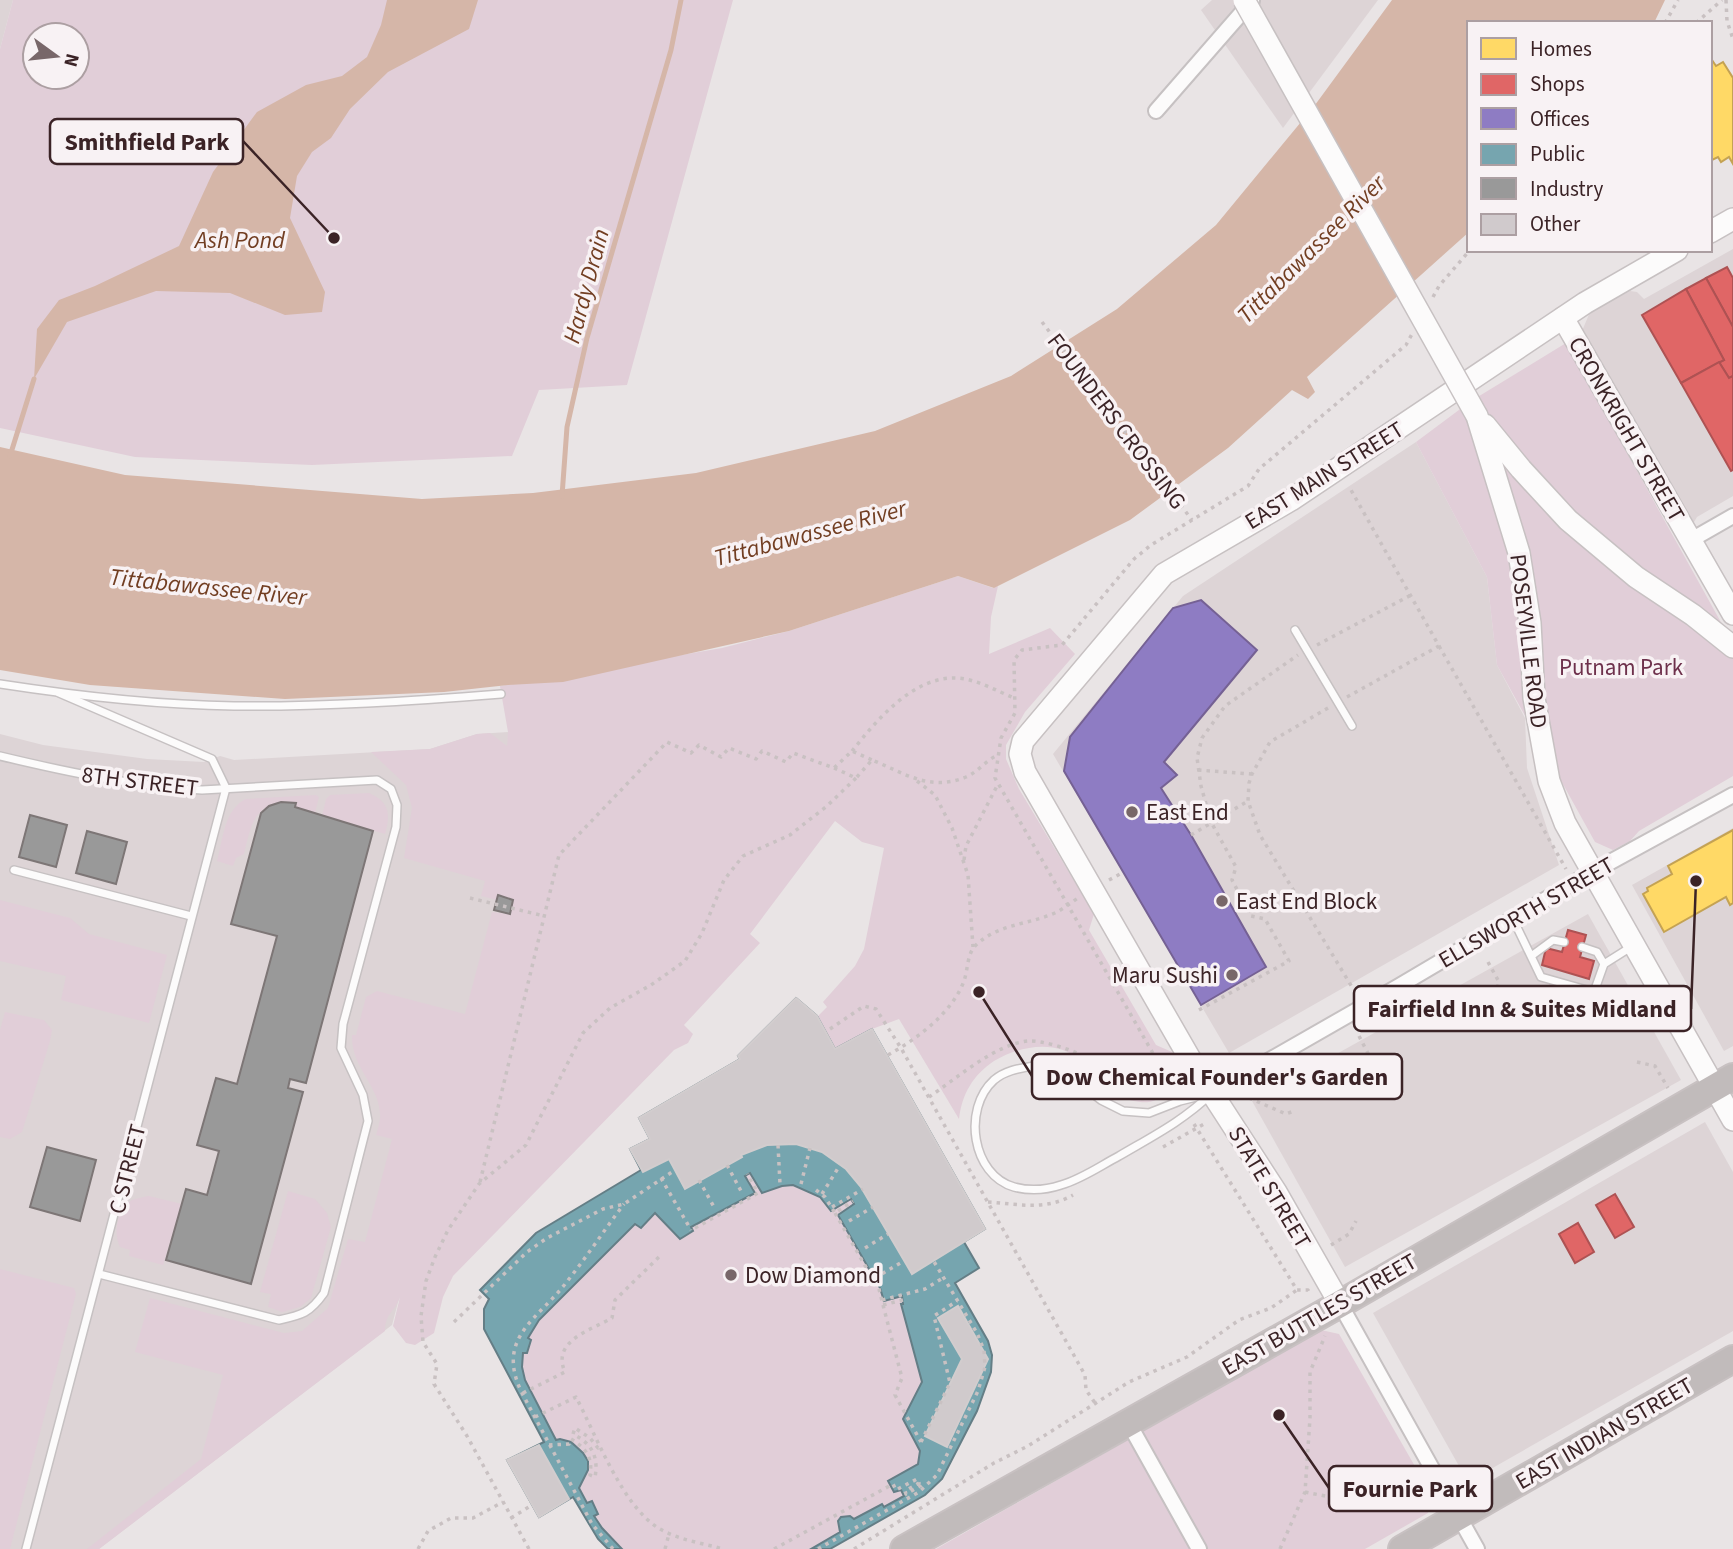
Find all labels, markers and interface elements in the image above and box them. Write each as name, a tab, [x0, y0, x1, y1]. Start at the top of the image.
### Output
north arrow	[21, 21, 91, 91]
legend	[1467, 21, 1712, 252]
text: Homes	[1530, 34, 1592, 64]
text: N	[56, 50, 86, 70]
text: Shops	[1530, 69, 1585, 99]
text: Offices	[1530, 104, 1590, 134]
callout: Smithfield Park	[50, 119, 243, 164]
text: Smithfield Park	[65, 125, 230, 160]
text: Public	[1530, 139, 1585, 169]
water label: Tittabawassee River	[1229, 166, 1395, 332]
text: Industry	[1530, 174, 1603, 204]
text: Other	[1530, 209, 1581, 239]
water label: Ash Pond	[193, 223, 286, 258]
water label: Hardy Drain	[554, 225, 619, 347]
street label: FOUNDERS CROSSING	[1039, 326, 1194, 516]
street label: CRONKRIGHT STREET	[1560, 331, 1693, 528]
street label: EAST MAIN STREET	[1238, 413, 1410, 538]
water label: Tittabawassee River	[710, 490, 912, 576]
street label: POSEYVILLE ROAD	[1501, 552, 1556, 730]
water label: Tittabawassee River	[108, 560, 310, 615]
park label: Putnam Park	[1559, 651, 1684, 684]
street label: 8TH STREET	[80, 758, 200, 805]
place label: East End	[1146, 796, 1229, 829]
marker: East End	[1124, 804, 1140, 820]
street label: ELLSWORTH STREET	[1432, 849, 1620, 976]
place label: East End Block	[1236, 885, 1378, 918]
marker: East End Block	[1214, 893, 1230, 909]
place label: Maru Sushi	[1112, 959, 1218, 992]
marker: Maru Sushi	[1224, 967, 1240, 983]
callout: Fairfield Inn & Suites Midland	[1354, 986, 1691, 1031]
text: Fairfield Inn & Suites Midland	[1367, 992, 1677, 1027]
callout: Dow Chemical Founder's Garden	[1032, 1054, 1402, 1099]
text: Dow Chemical Founder's Garden	[1046, 1060, 1388, 1095]
street label: STATE STREET	[1220, 1120, 1319, 1255]
street label: C STREET	[100, 1121, 155, 1218]
street label: EAST BUTTLES STREET	[1216, 1245, 1423, 1384]
place label: Dow Diamond	[745, 1259, 881, 1292]
marker: Dow Diamond	[723, 1267, 739, 1283]
street label: EAST INDIAN STREET	[1509, 1369, 1699, 1498]
callout: Fournie Park	[1329, 1466, 1492, 1511]
text: Fournie Park	[1342, 1472, 1478, 1507]

